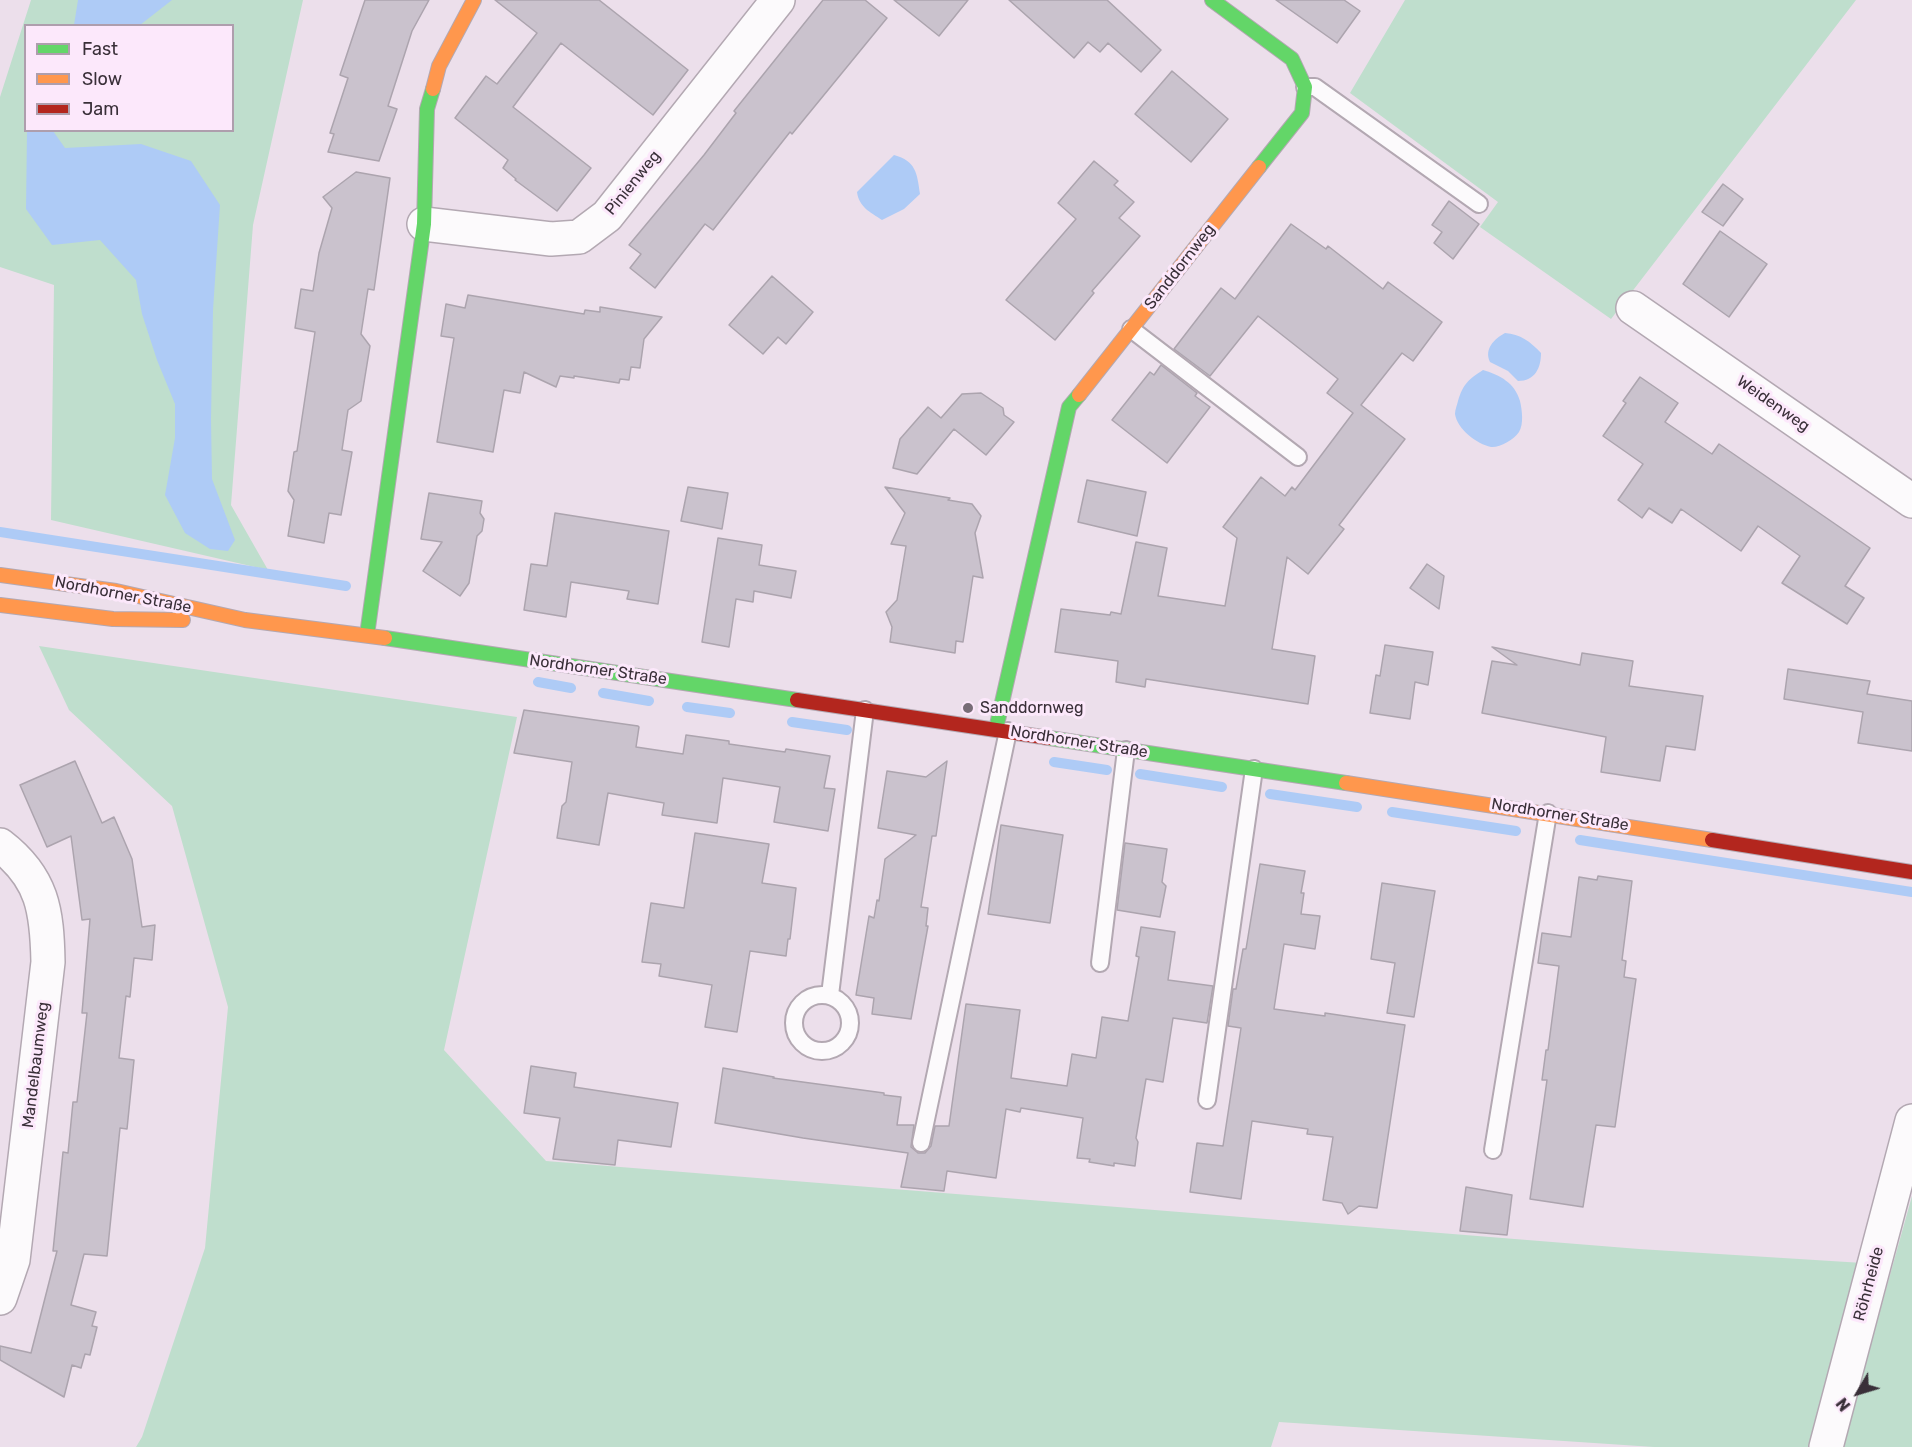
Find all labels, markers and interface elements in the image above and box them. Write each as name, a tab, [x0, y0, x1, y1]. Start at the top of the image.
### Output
legend	[24, 24, 234, 132]
text: Fast	[82, 38, 118, 60]
text: Slow	[82, 68, 122, 90]
text: Jam	[82, 98, 119, 120]
street label: Pinienweg	[601, 147, 665, 219]
street label: Sanddornweg	[1141, 220, 1219, 314]
street label: Weidenweg	[1733, 372, 1813, 436]
street label: Nordhorner Straße	[53, 572, 193, 618]
street label: Nordhorner Straße	[528, 651, 668, 689]
place label: Sanddornweg	[980, 698, 1083, 718]
marker: Sanddornweg	[961, 701, 975, 715]
street label: Nordhorner Straße	[1009, 722, 1149, 762]
street label: Nordhorner Straße	[1490, 795, 1630, 835]
street label: Mandelbaumweg	[19, 1001, 53, 1129]
street label: Röhrheide	[1850, 1245, 1888, 1323]
north arrow	[1828, 1363, 1888, 1423]
text: N	[1832, 1394, 1854, 1415]

